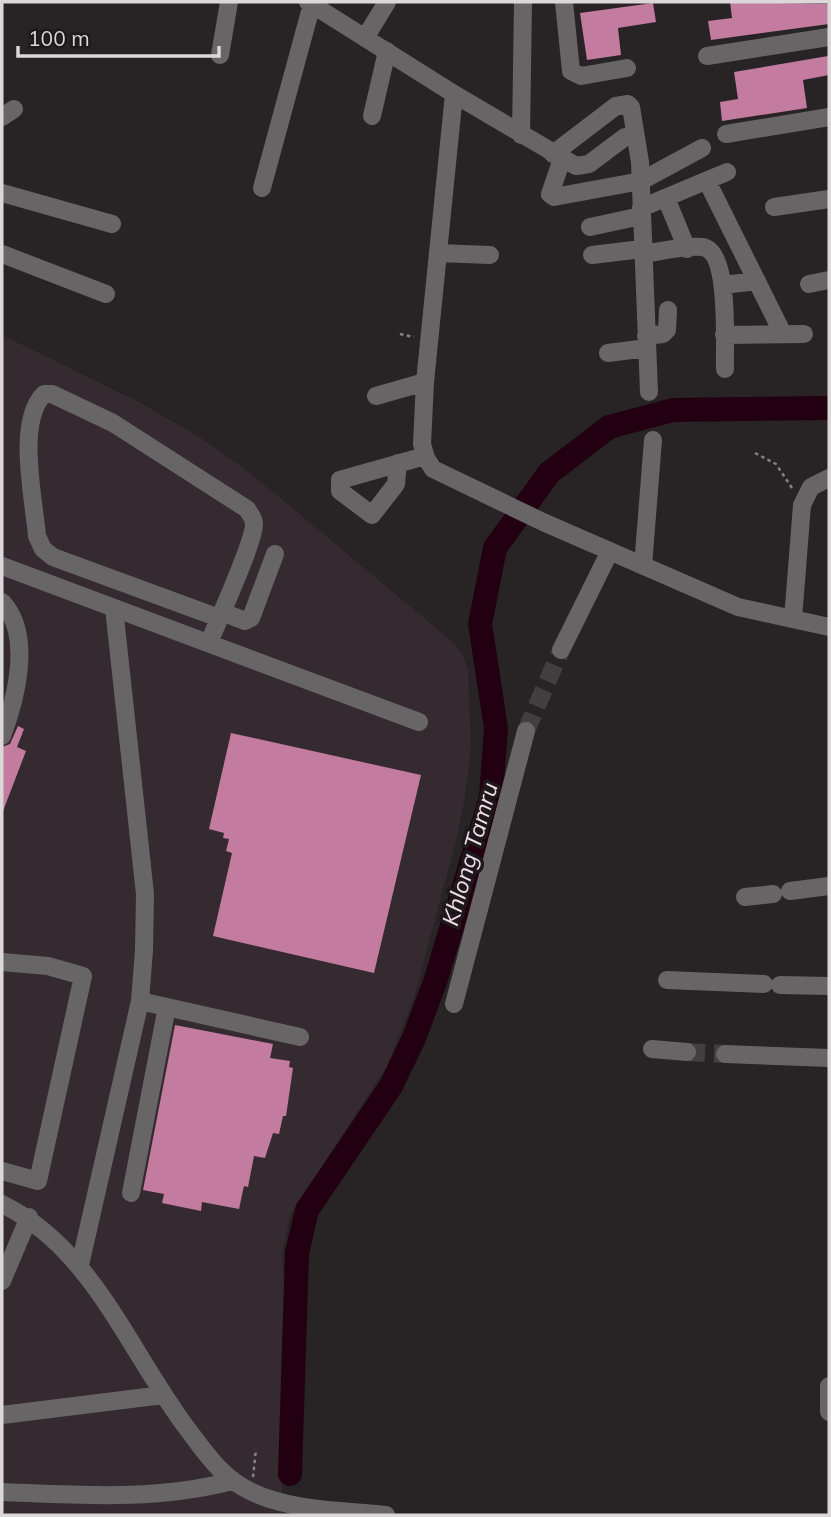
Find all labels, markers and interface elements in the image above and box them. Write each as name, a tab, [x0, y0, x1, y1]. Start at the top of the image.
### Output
scale bar	[18, 14, 219, 58]
text: 100 m	[28, 25, 90, 51]
water label: Khlong Tamru	[435, 779, 504, 929]

